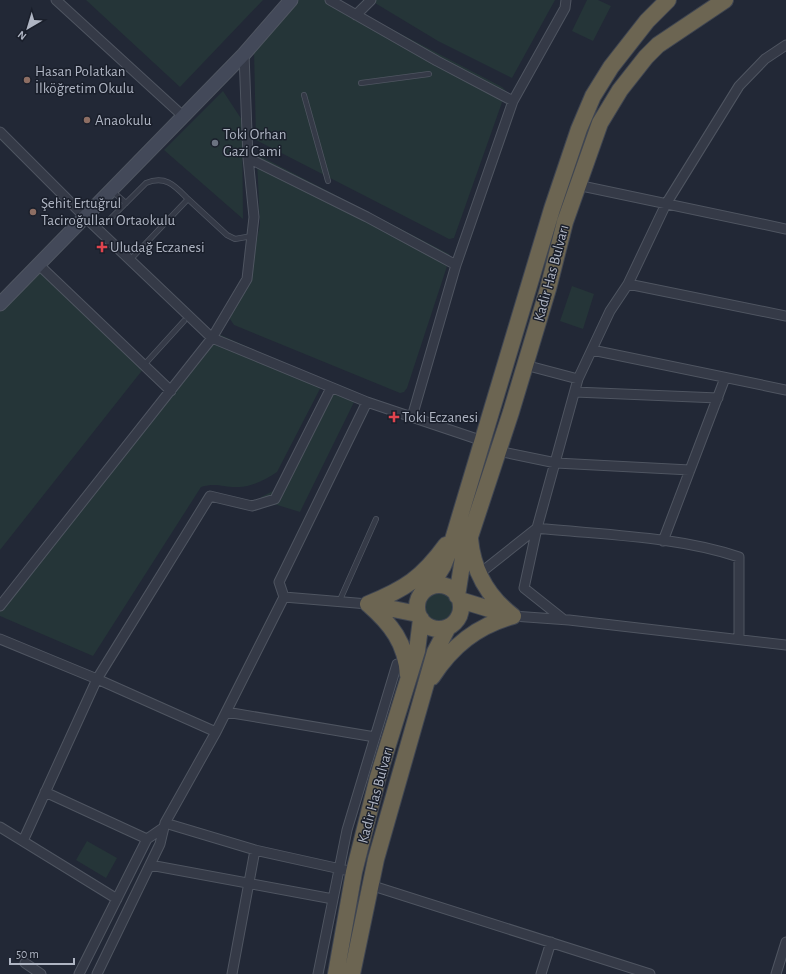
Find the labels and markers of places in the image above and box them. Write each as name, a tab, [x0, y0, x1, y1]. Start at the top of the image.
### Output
place label: Hasan Polatkan İlköğretim Okulu	[35, 64, 134, 96]
marker: Hasan Polatkan İlköğretim Okulu	[22, 75, 32, 85]
place label: Anaokulu	[95, 113, 152, 128]
marker: Anaokulu	[82, 115, 92, 125]
place label: Toki Orhan Gazi Cami	[223, 127, 286, 159]
marker: Toki Orhan Gazi Cami	[210, 138, 220, 148]
place label: Şehit Ertuğrul Taciroğulları Ortaokulu	[41, 196, 176, 228]
marker: Şehit Ertuğrul Taciroğulları Ortaokulu	[28, 207, 38, 217]
place label: Uludağ Eczanesi	[110, 240, 205, 255]
marker: Uludağ Eczanesi	[97, 242, 107, 252]
place label: Toki Eczanesi	[402, 410, 478, 425]
marker: Toki Eczanesi	[389, 412, 399, 422]

